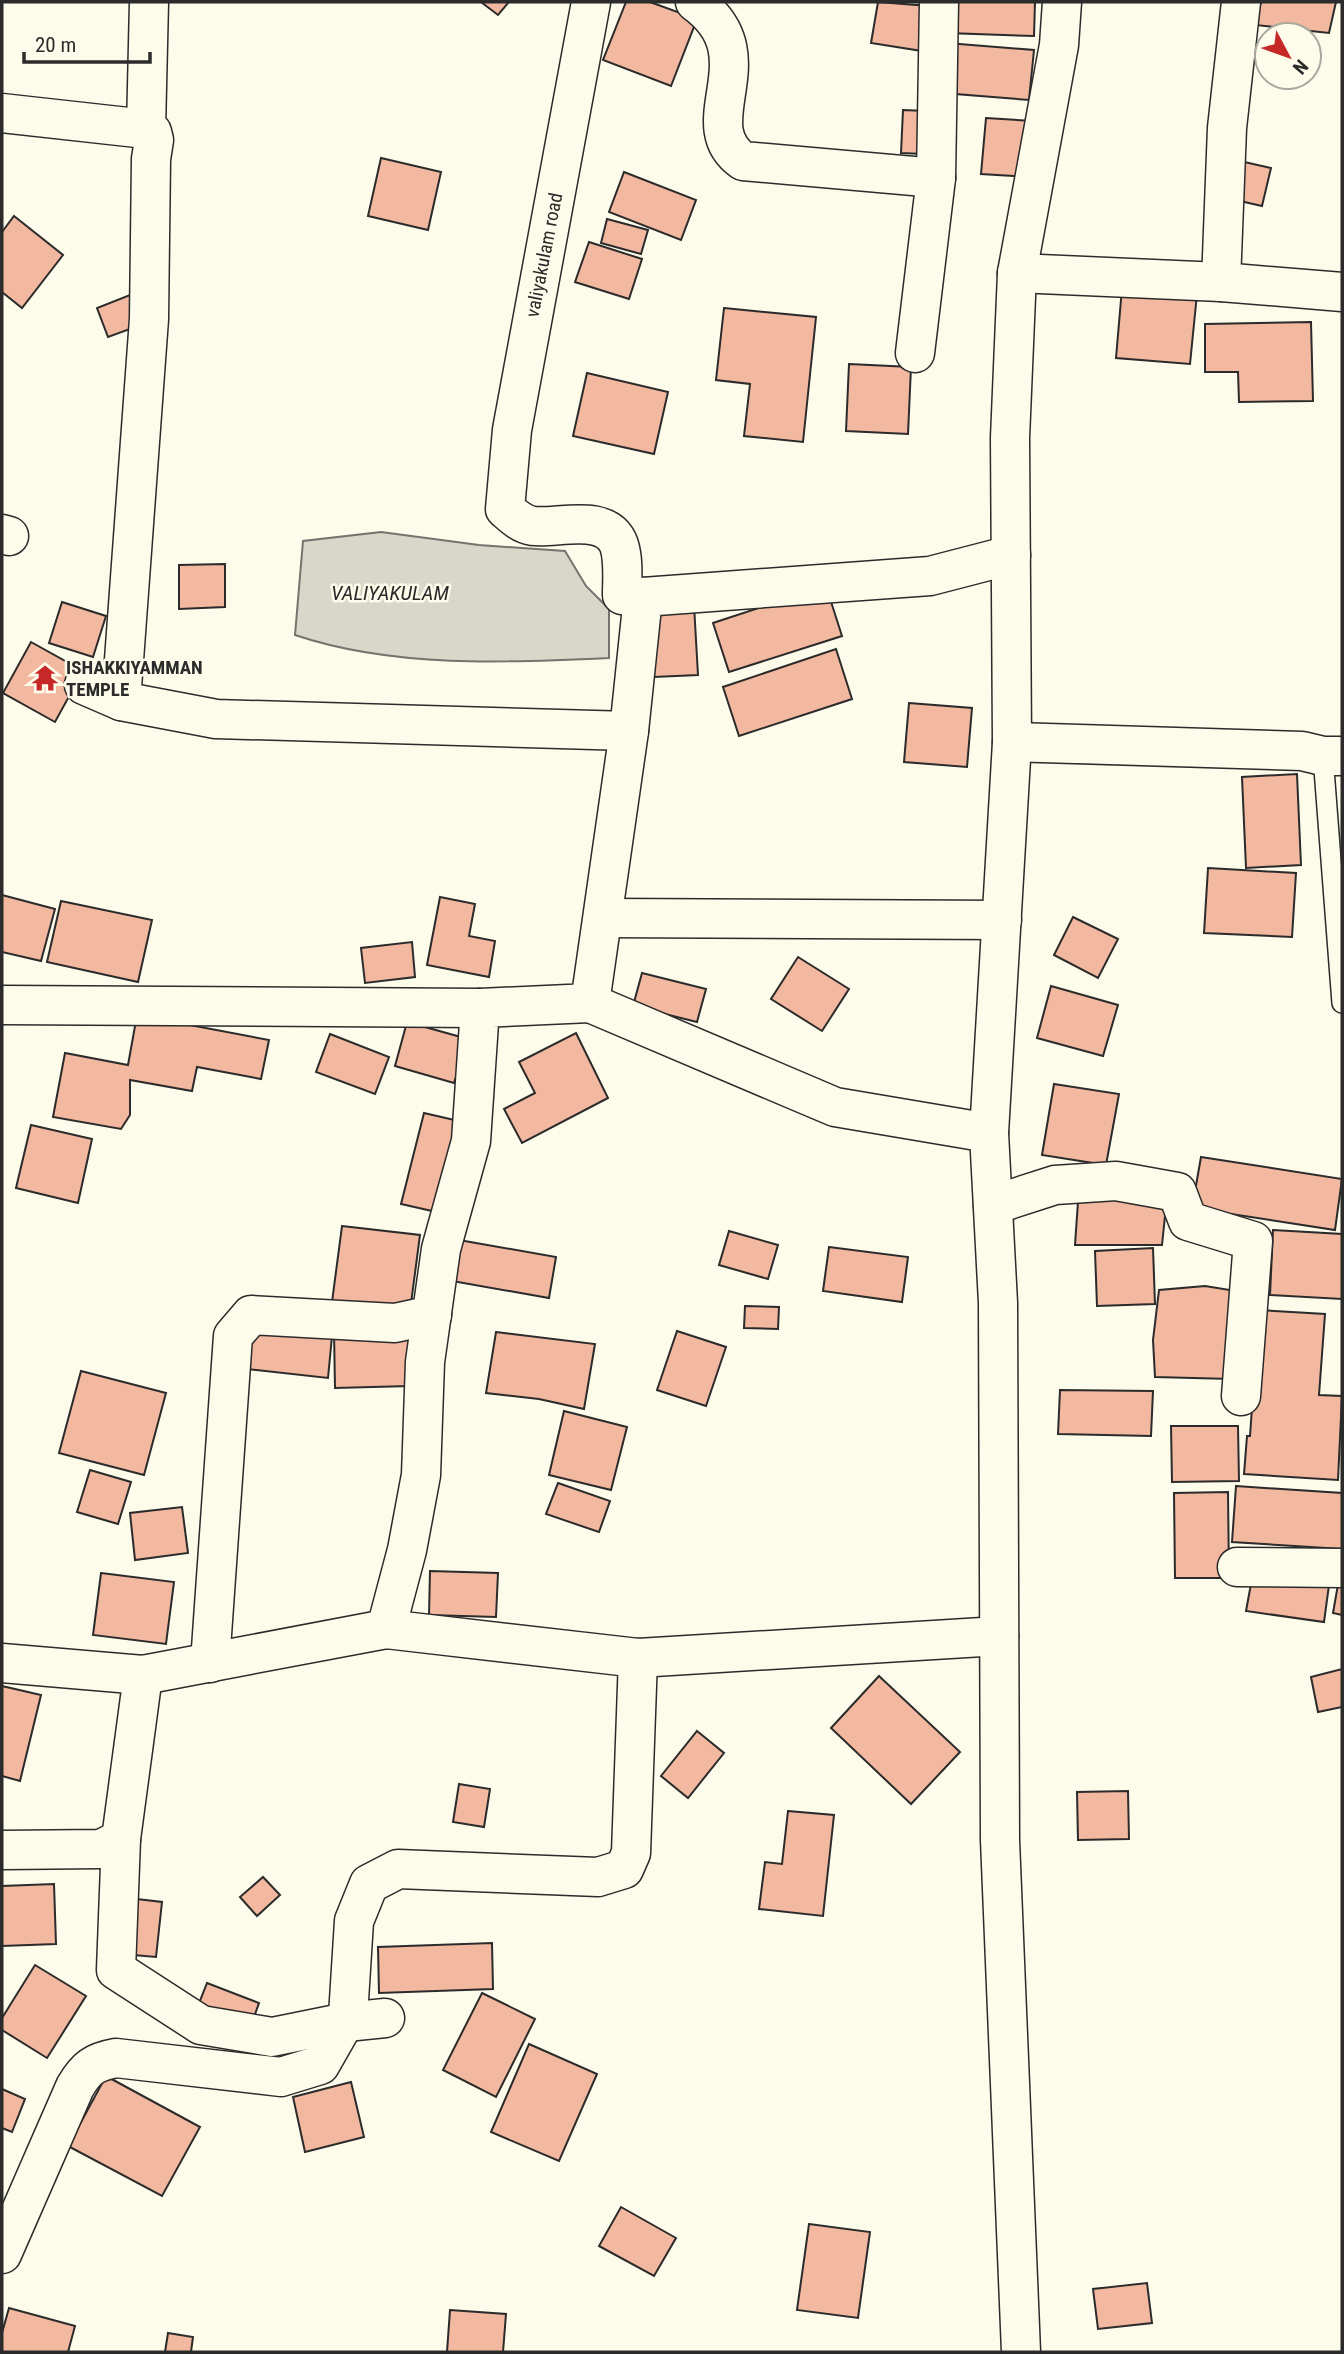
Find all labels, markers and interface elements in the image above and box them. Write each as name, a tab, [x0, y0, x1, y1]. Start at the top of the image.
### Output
scale bar	[24, 21, 150, 65]
north arrow	[1253, 21, 1323, 91]
text: 20 m	[35, 33, 76, 57]
text: N	[1288, 55, 1313, 79]
street label: valiyakulam road	[521, 191, 567, 319]
water label: VALIYAKULAM	[331, 581, 450, 605]
place label: ISHAKKIYAMMAN TEMPLE	[66, 656, 203, 701]
temple icon: ISHAKKIYAMMAN TEMPLE	[30, 663, 60, 693]

